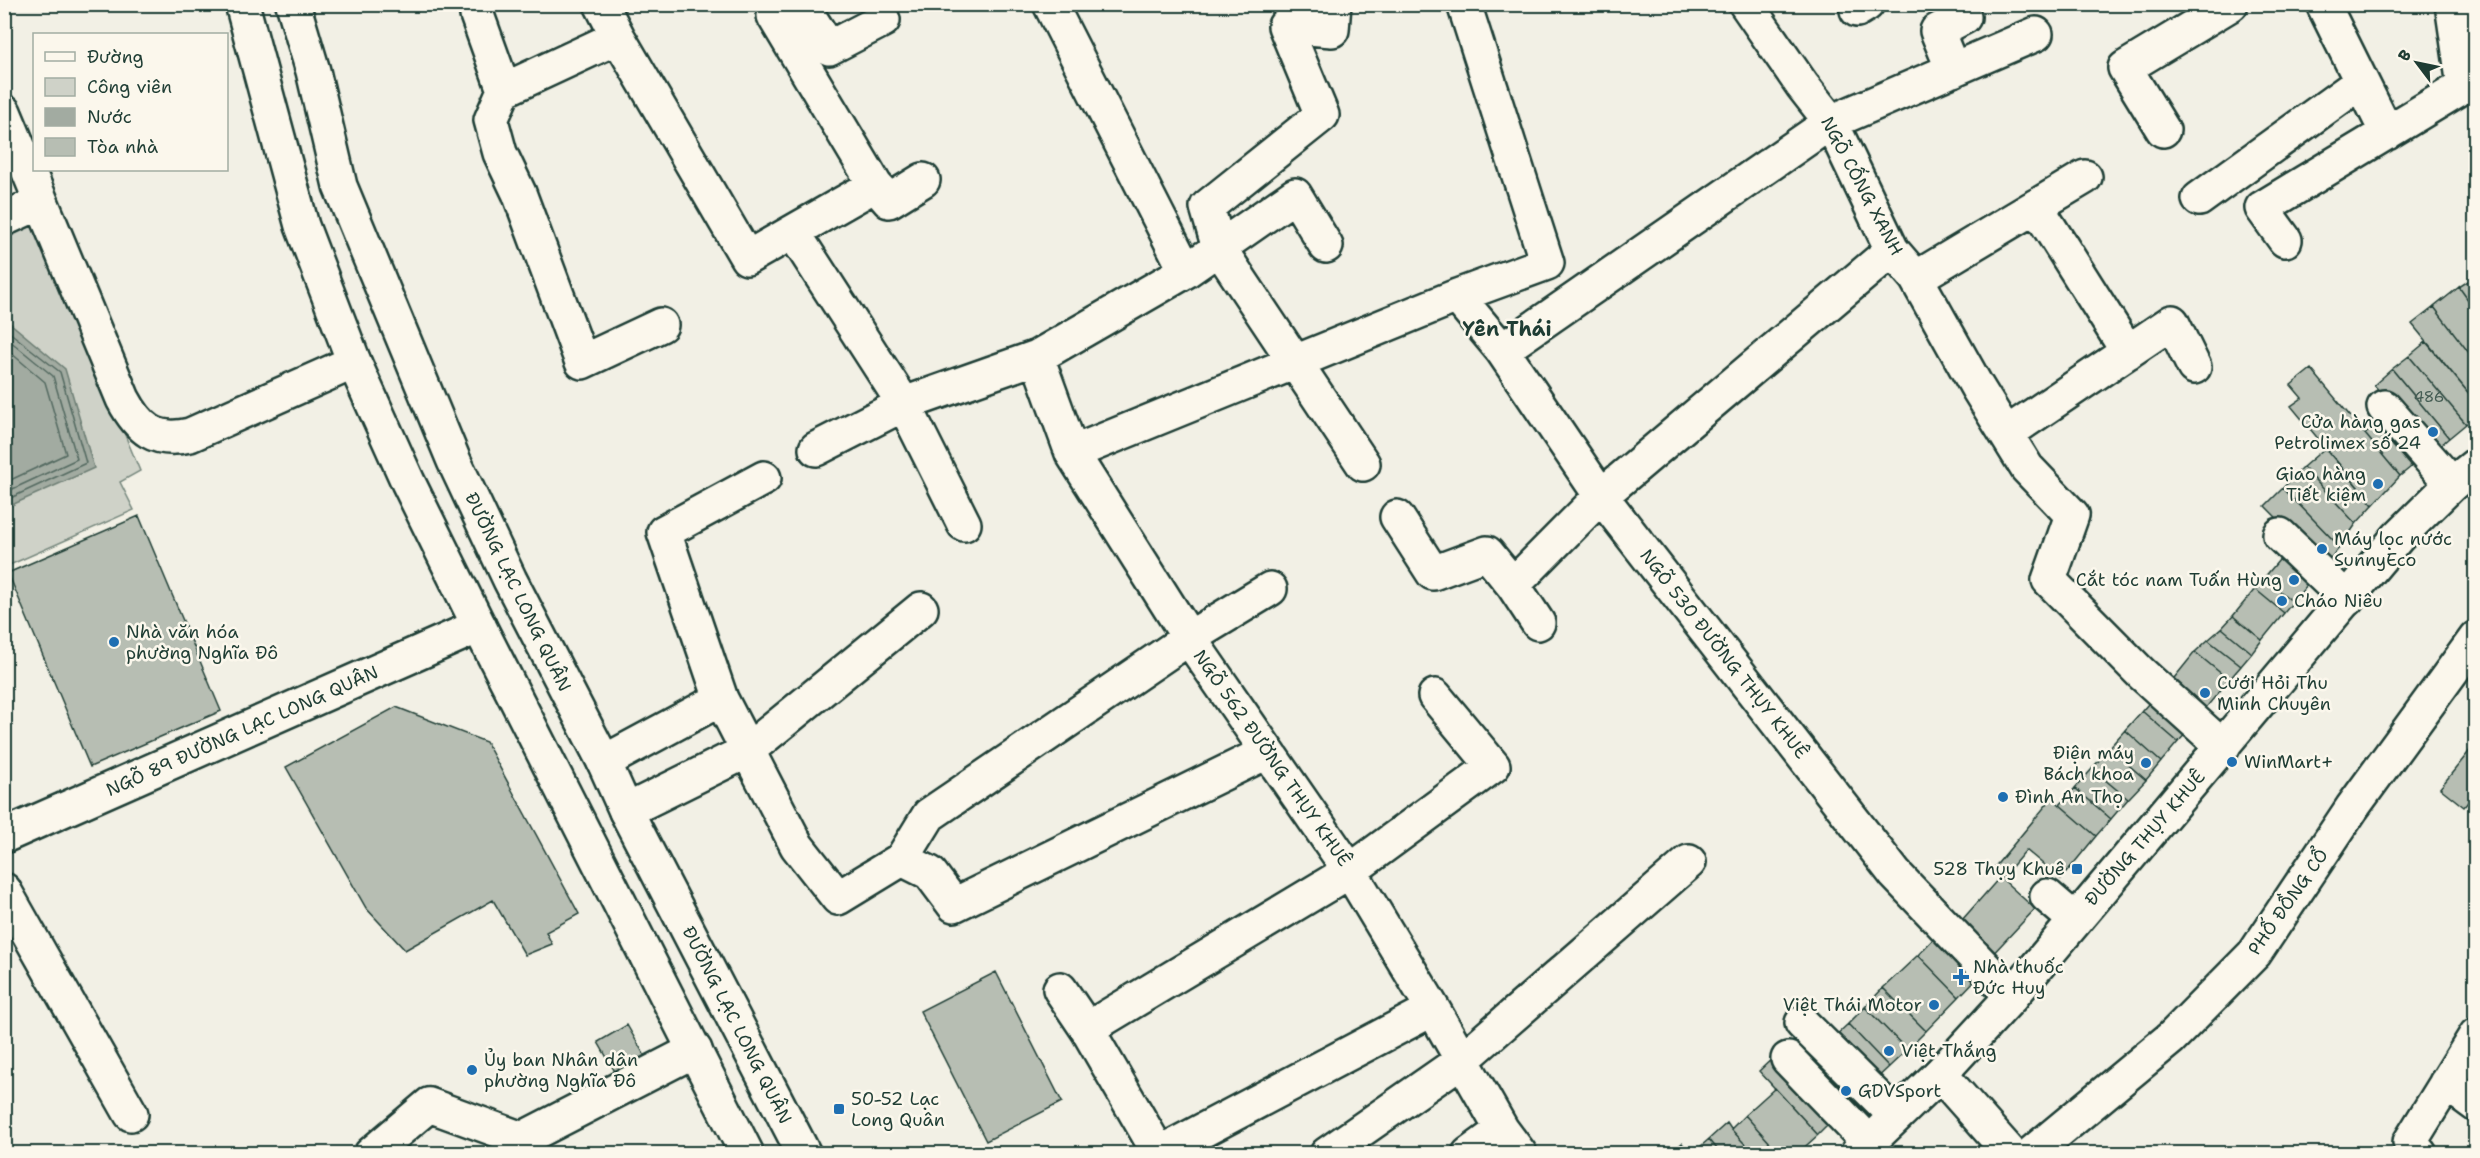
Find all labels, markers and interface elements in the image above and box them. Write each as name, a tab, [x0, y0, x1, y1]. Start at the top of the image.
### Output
legend	[33, 33, 228, 171]
north arrow	[2387, 33, 2447, 93]
text: Đường	[87, 45, 144, 69]
text: B	[2393, 45, 2416, 65]
text: Công viên	[87, 75, 172, 99]
text: Nước	[87, 105, 132, 129]
street label: NGÕ CỐNG XANH	[1815, 111, 1911, 260]
text: Tòa nhà	[87, 135, 158, 159]
district label: Yên Thái	[1462, 316, 1552, 342]
house number: 486	[2414, 387, 2444, 407]
place label: Cửa hàng gas Petrolimex số 24	[2274, 410, 2421, 455]
marker: Cửa hàng gas Petrolimex số 24	[2426, 425, 2440, 439]
place label: Giao hàng Tiết kiệm	[2275, 462, 2366, 507]
marker: Giao hàng Tiết kiệm	[2371, 477, 2385, 491]
street label: ĐƯỜNG LẠC LONG QUÂN	[459, 488, 577, 696]
place label: Máy lọc nước SunnyEco	[2334, 527, 2452, 572]
marker: Máy lọc nước SunnyEco	[2315, 542, 2329, 556]
street label: NGÕ 530 ĐƯỜNG THỤY KHUÊ	[1635, 544, 1813, 764]
place label: Cắt tóc nam Tuấn Hùng	[2076, 568, 2282, 592]
marker: Cắt tóc nam Tuấn Hùng	[2287, 573, 2301, 587]
place label: Cháo Niêu	[2294, 589, 2383, 613]
marker: Cháo Niêu	[2275, 594, 2289, 608]
place label: Nhà văn hóa phường Nghĩa Đô	[126, 620, 278, 665]
marker: Nhà văn hóa phường Nghĩa Đô	[107, 635, 121, 649]
street label: NGÕ 562 ĐƯỜNG THỤY KHUÊ	[1188, 645, 1356, 871]
street label: NGÕ 89 ĐƯỜNG LẠC LONG QUÂN	[102, 660, 382, 802]
place label: Cưới Hỏi Thu Minh Chuyên	[2217, 671, 2331, 716]
marker: Cưới Hỏi Thu Minh Chuyên	[2198, 686, 2212, 700]
place label: Điện máy Bách khoa	[2043, 741, 2134, 786]
place label: WinMart+	[2244, 750, 2334, 774]
marker: WinMart+	[2225, 755, 2239, 769]
marker: Điện máy Bách khoa	[2139, 756, 2153, 770]
street label: ĐƯỜNG THỤY KHUÊ	[2079, 765, 2211, 911]
place label: Đình An Thọ	[2015, 785, 2123, 809]
marker: Đình An Thọ	[1996, 790, 2010, 804]
street label: PHỐ ĐỒNG CỔ	[2241, 843, 2334, 960]
place label: 528 Thụy Khuê	[1933, 857, 2065, 881]
marker: 528 Thụy Khuê	[2070, 862, 2084, 876]
street label: ĐƯỜNG LẠC LONG QUÂN	[677, 922, 797, 1128]
place label: Nhà thuốc Đức Huy	[1973, 955, 2064, 1000]
marker: Nhà thuốc Đức Huy	[1954, 970, 1968, 984]
place label: Việt Thái Motor	[1783, 993, 1922, 1017]
marker: Việt Thái Motor	[1927, 998, 1941, 1012]
place label: Việt Thắng	[1901, 1039, 1997, 1063]
marker: Việt Thắng	[1882, 1044, 1896, 1058]
place label: Ủy ban Nhân dân phường Nghĩa Đô	[484, 1048, 638, 1093]
marker: Ủy ban Nhân dân phường Nghĩa Đô	[465, 1063, 479, 1077]
place label: GDVSport	[1858, 1079, 1941, 1103]
marker: GDVSport	[1839, 1084, 1853, 1098]
place label: 50-52 Lạc Long Quân	[851, 1087, 945, 1132]
marker: 50-52 Lạc Long Quân	[832, 1102, 846, 1116]

